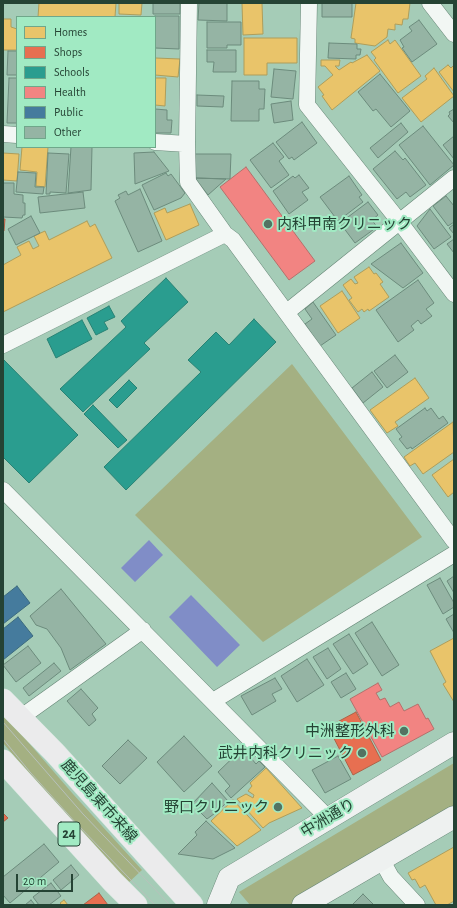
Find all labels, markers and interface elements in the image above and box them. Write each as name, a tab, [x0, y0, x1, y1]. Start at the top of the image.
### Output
legend	[16, 16, 156, 148]
text: Homes	[54, 26, 87, 38]
text: Shops	[54, 46, 82, 58]
text: Schools	[54, 66, 89, 78]
text: Health	[54, 86, 86, 98]
text: Public	[54, 106, 83, 118]
text: Other	[54, 126, 81, 138]
place label: 内科甲南クリニック	[277, 215, 412, 233]
marker: 内科甲南クリニック	[262, 218, 274, 230]
place label: 中洲整形外科	[305, 722, 395, 740]
marker: 中洲整形外科	[398, 725, 410, 737]
place label: 武井内科クリニック	[218, 744, 353, 762]
marker: 武井内科クリニック	[356, 747, 368, 759]
street label: 鹿児島東市来線	[57, 756, 141, 846]
street label: 中洲通り	[298, 795, 358, 841]
place label: 野口クリニック	[164, 798, 269, 816]
marker: 野口クリニック	[272, 801, 284, 813]
road number: 24	[58, 822, 80, 846]
scale bar	[18, 866, 75, 892]
text: 20 m	[23, 875, 46, 887]

